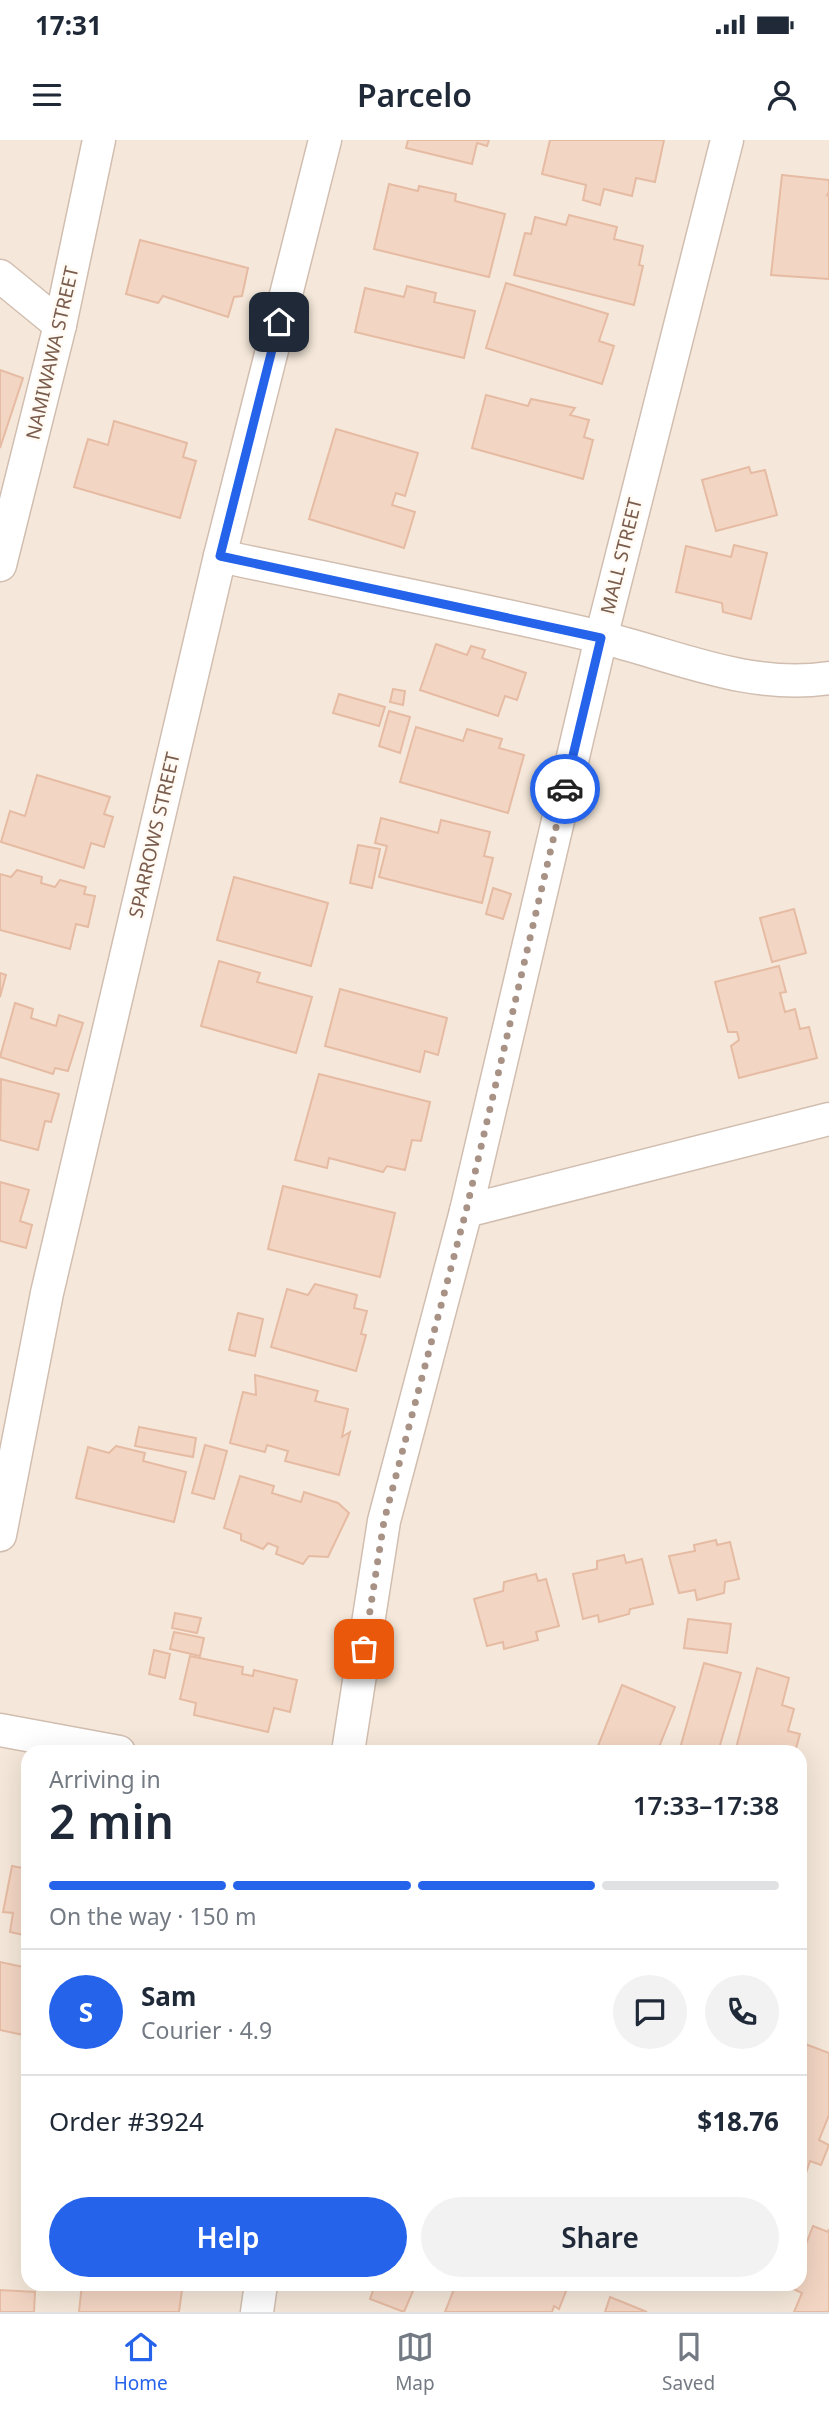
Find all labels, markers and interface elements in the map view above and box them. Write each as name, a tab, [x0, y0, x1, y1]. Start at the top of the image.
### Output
text: 17:31	[35, 7, 102, 43]
text: Parcelo	[357, 73, 472, 116]
icon: menu	[28, 76, 66, 114]
icon: person	[763, 76, 801, 114]
street label: NAMIWAWA STREET	[19, 263, 85, 442]
pin	[249, 292, 309, 352]
icon: home	[260, 303, 298, 341]
street label: MALL STREET	[594, 495, 648, 617]
street label: SPARROWS STREET	[122, 749, 186, 920]
courier	[530, 754, 600, 824]
icon: car	[546, 770, 584, 808]
pin	[334, 1619, 394, 1679]
icon: bag	[345, 1630, 383, 1668]
text: Arriving in	[49, 1763, 161, 1795]
text: 17:33–17:38	[633, 1787, 779, 1823]
text: 2 min	[49, 1790, 174, 1852]
text: On the way · 150 m	[49, 1900, 256, 1932]
button: chat	[613, 1975, 687, 2049]
button: phone	[705, 1975, 779, 2049]
text: Sam	[141, 1978, 196, 2014]
text: S	[79, 1994, 93, 2030]
text: Courier · 4.9	[141, 2014, 272, 2046]
text: Order #3924	[49, 2103, 204, 2139]
text: $18.76	[697, 2103, 779, 2139]
button: Help	[49, 2197, 407, 2277]
button: Share	[421, 2197, 779, 2277]
tab: Home	[114, 2328, 168, 2396]
tab: Map	[395, 2328, 435, 2396]
tab: Saved	[662, 2328, 715, 2396]

